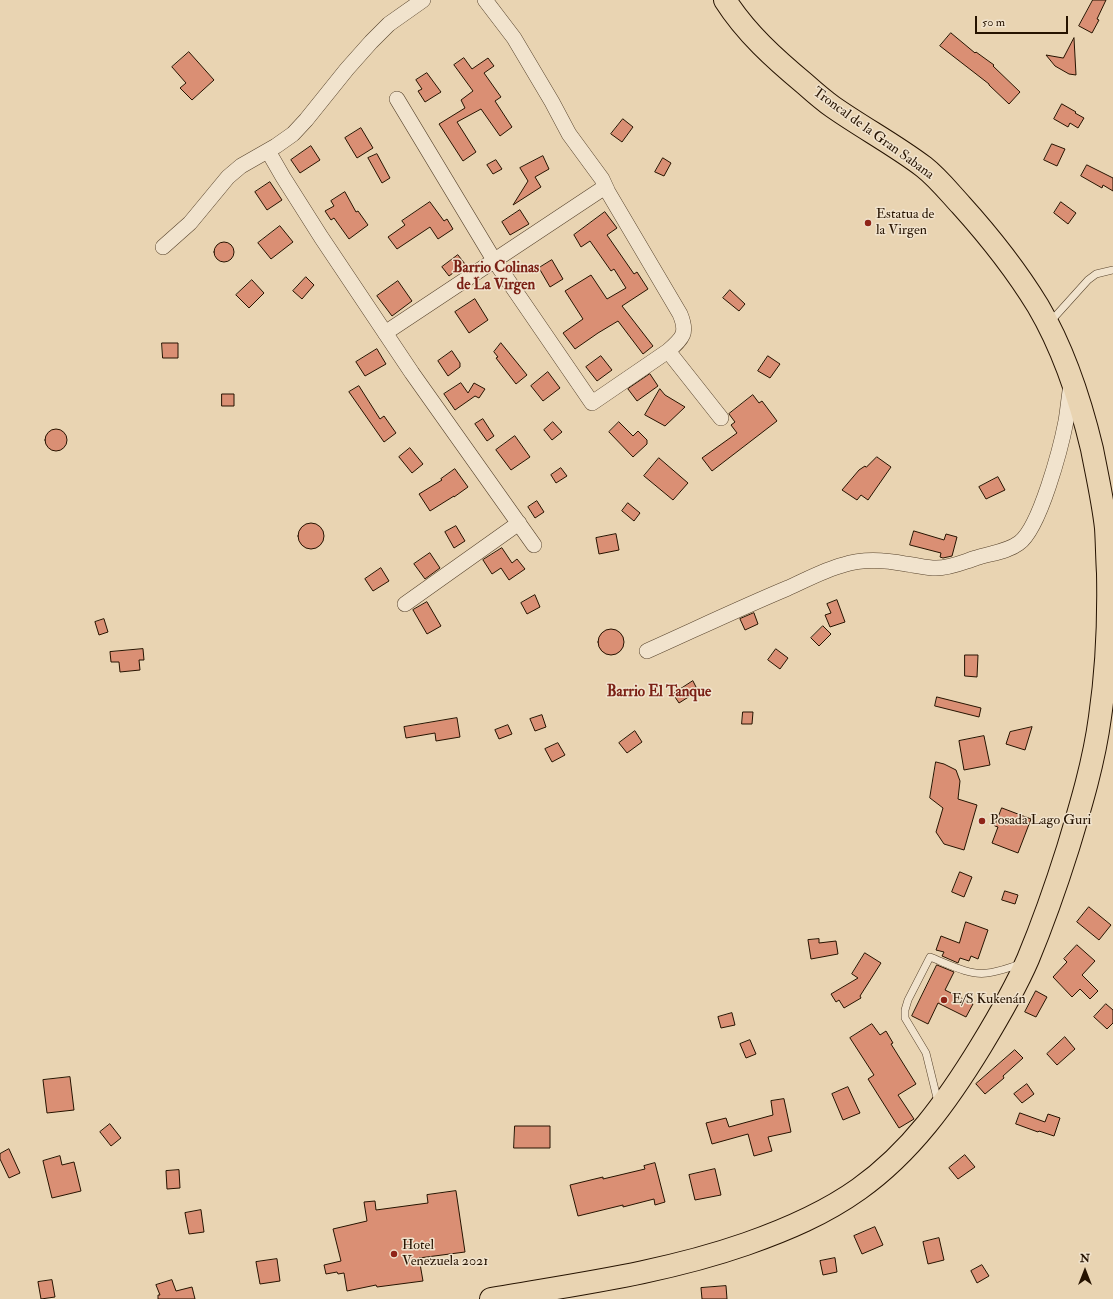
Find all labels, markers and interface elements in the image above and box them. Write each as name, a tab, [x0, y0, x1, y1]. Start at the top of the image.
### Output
scale bar	[977, 8, 1070, 34]
text: 50 m	[982, 15, 1005, 30]
street label: Troncal de la Gran Sabana	[809, 84, 937, 184]
place label: Estatua de la Virgen	[876, 207, 934, 240]
marker: Estatua de la Virgen	[863, 218, 873, 228]
district label: Barrio Colinas de La Virgen	[453, 260, 539, 295]
district label: Barrio El Tanque	[607, 684, 711, 702]
place label: Posada Lago Guri	[990, 813, 1091, 829]
marker: Posada Lago Guri	[977, 816, 987, 826]
place label: E/S Kukenán	[952, 992, 1026, 1008]
marker: E/S Kukenán	[939, 995, 949, 1005]
place label: Hotel Venezuela 2021	[402, 1238, 488, 1270]
marker: Hotel Venezuela 2021	[389, 1249, 399, 1259]
north arrow	[1065, 1251, 1105, 1291]
text: N	[1080, 1252, 1090, 1265]

